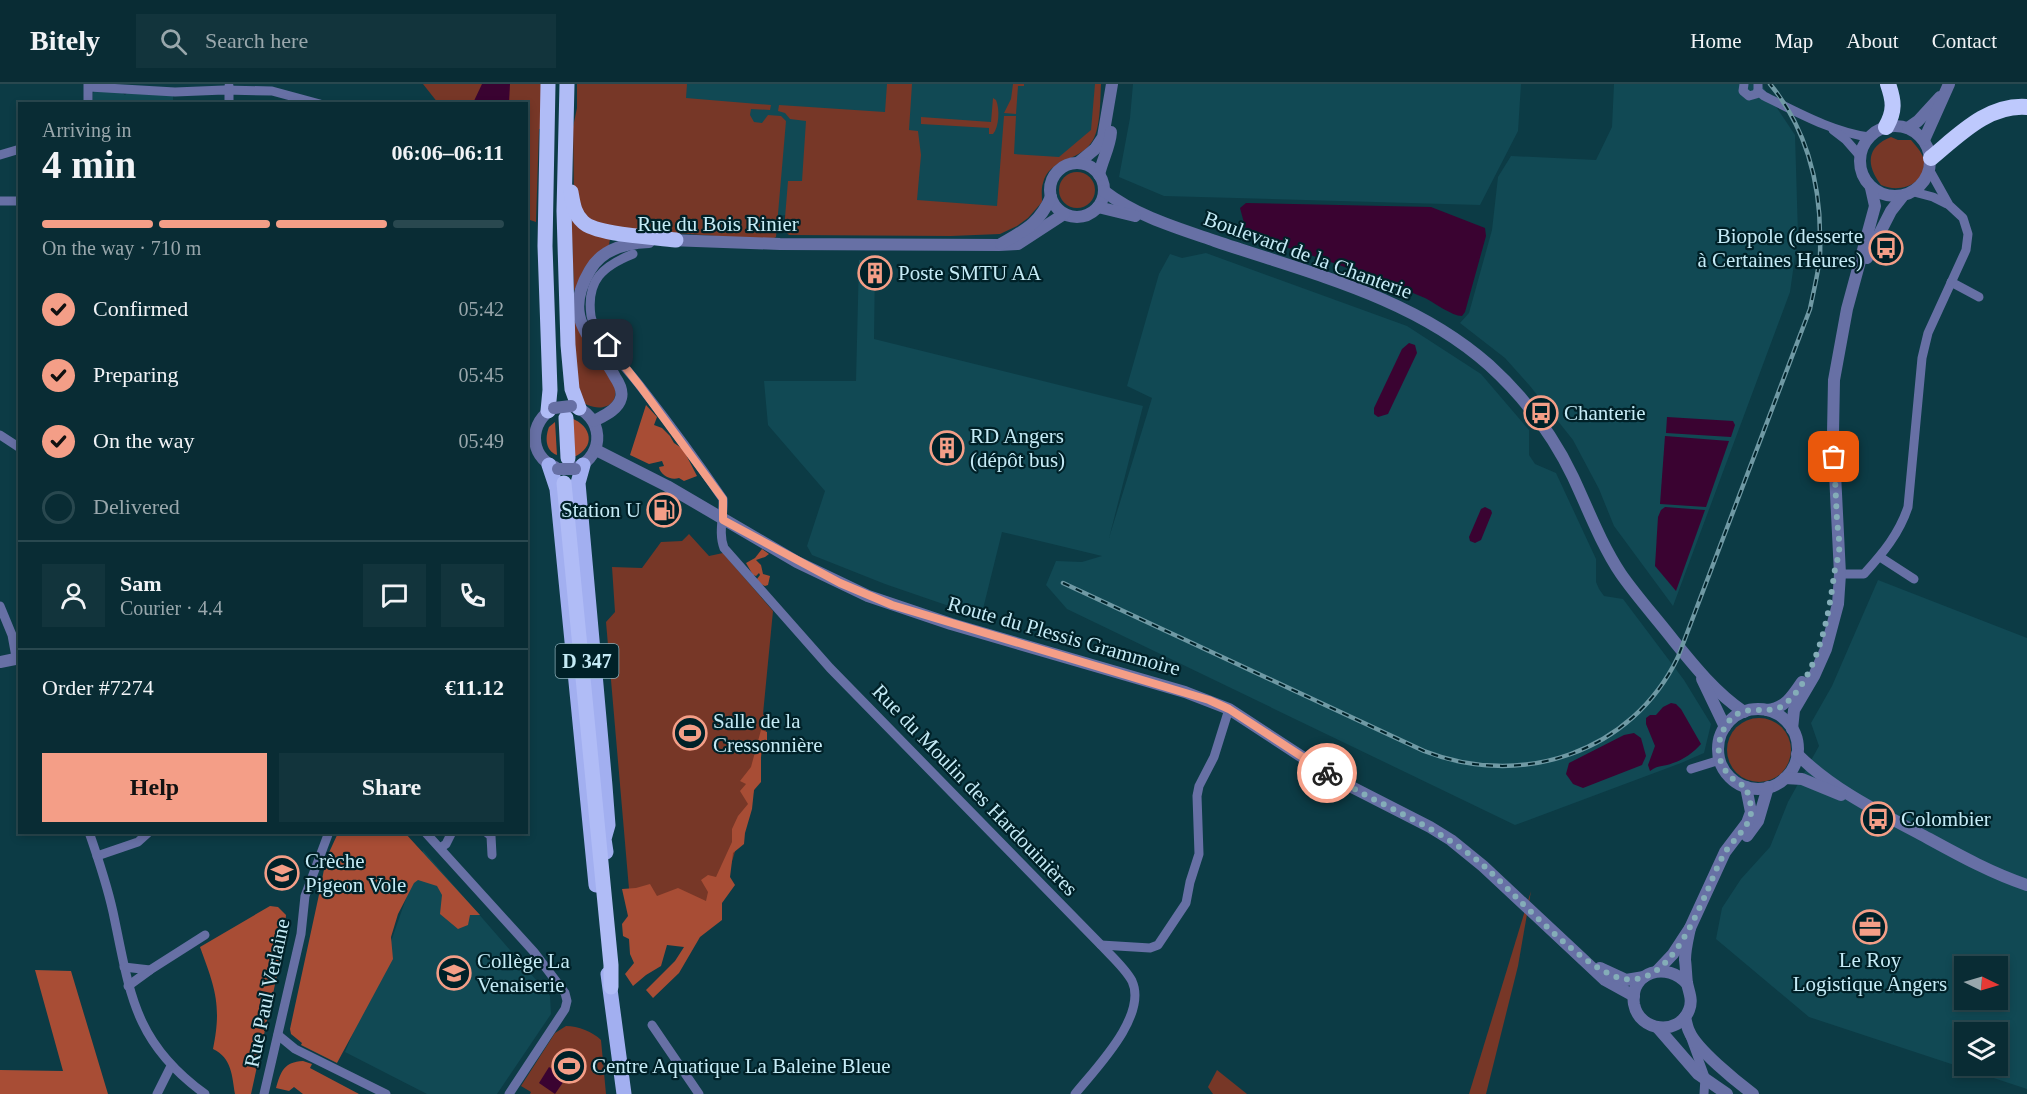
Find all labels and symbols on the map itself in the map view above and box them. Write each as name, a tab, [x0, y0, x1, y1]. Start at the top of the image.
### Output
street label: Boulevard de la Chanterie	[1201, 206, 1415, 304]
street label: Rue du Bois Rinier	[637, 212, 799, 236]
place label: Biopole (desserte à Certaines Heures)	[1697, 224, 1863, 272]
bus stop icon: Biopole (desserte à Certaines Heures)	[1868, 230, 1904, 266]
building icon: Poste SMTU AA	[857, 255, 893, 291]
place label: Poste SMTU AA	[898, 261, 1042, 285]
pin	[582, 319, 633, 370]
bus stop icon: Chanterie	[1523, 395, 1559, 431]
place label: Chanterie	[1564, 401, 1646, 425]
place label: RD Angers (dépôt bus)	[970, 424, 1065, 472]
building icon: RD Angers (dépôt bus)	[929, 430, 965, 466]
pin	[1808, 431, 1859, 482]
fuel station icon: Station U	[646, 492, 682, 528]
place label: Station U	[561, 498, 641, 522]
street label: Route du Plessis Grammoire	[945, 591, 1183, 681]
road number: D 347	[556, 644, 618, 678]
street label: Rue du Moulin des Hardouinières	[868, 679, 1082, 901]
place label: Salle de la Cressonnière	[713, 709, 823, 757]
sports icon: Salle de la Cressonnière	[672, 715, 708, 751]
courier	[1297, 743, 1357, 803]
bus stop icon: Colombier	[1860, 801, 1896, 837]
place label: Colombier	[1901, 807, 1991, 831]
place label: Crèche Pigeon Vole	[305, 849, 406, 897]
school or university icon: Crèche Pigeon Vole	[264, 855, 300, 891]
office icon: Le Roy Logistique Angers	[1852, 909, 1888, 945]
street label: Rue Paul Verlaine	[240, 917, 294, 1069]
place label: Le Roy Logistique Angers	[1793, 948, 1947, 996]
place label: Collège La Venaiserie	[477, 949, 570, 997]
school or university icon: Collège La Venaiserie	[436, 955, 472, 991]
north arrow	[1954, 956, 2008, 1010]
sports icon: Centre Aquatique La Baleine Bleue	[551, 1048, 587, 1084]
place label: Centre Aquatique La Baleine Bleue	[592, 1054, 891, 1078]

